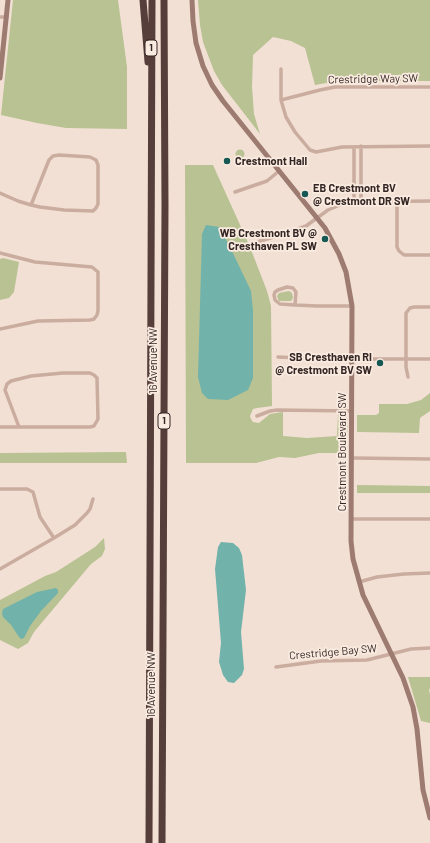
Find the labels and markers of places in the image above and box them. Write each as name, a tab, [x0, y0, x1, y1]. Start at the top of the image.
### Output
place label: Crestmont Hall	[235, 154, 307, 168]
marker: Crestmont Hall	[222, 156, 232, 166]
place label: EB Crestmont BV @ Crestmont DR SW	[313, 181, 410, 207]
marker: EB Crestmont BV @ Crestmont DR SW	[300, 189, 310, 199]
place label: WB Crestmont BV @ Cresthaven PL SW	[220, 226, 317, 252]
marker: WB Crestmont BV @ Cresthaven PL SW	[320, 234, 330, 244]
place label: SB Cresthaven RI @ Crestmont BV SW	[275, 350, 372, 376]
marker: SB Cresthaven RI @ Crestmont BV SW	[375, 358, 385, 368]

